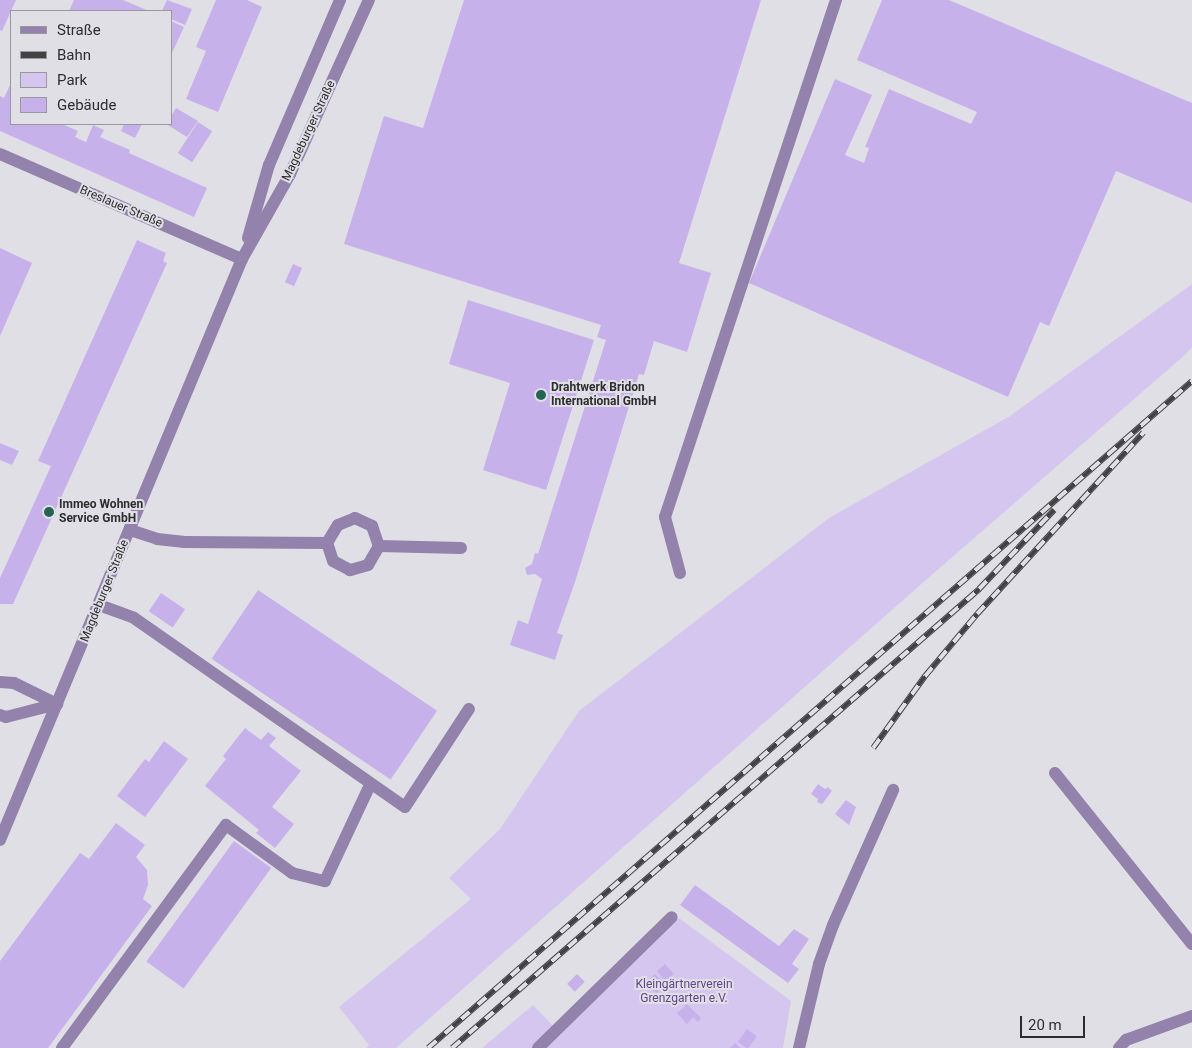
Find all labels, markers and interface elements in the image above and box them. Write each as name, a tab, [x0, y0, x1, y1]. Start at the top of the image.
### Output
legend	[10, 10, 172, 125]
text: Straße	[57, 21, 101, 39]
text: Bahn	[57, 46, 91, 64]
text: Park	[57, 71, 87, 89]
street label: Magdeburger Straße	[279, 78, 339, 184]
text: Gebäude	[57, 96, 116, 114]
street label: Breslauer Straße	[78, 183, 164, 231]
place label: Drahtwerk Bridon International GmbH	[551, 381, 656, 409]
marker: Drahtwerk Bridon International GmbH	[535, 389, 547, 401]
place label: Immeo Wohnen Service GmbH	[59, 498, 143, 526]
marker: Immeo Wohnen Service GmbH	[43, 506, 55, 518]
street label: Magdeburger Straße	[78, 538, 132, 644]
park label: Kleingärtnerverein Grenzgarten e.V.	[635, 978, 733, 1006]
scale bar	[1022, 1006, 1087, 1038]
text: 20 m	[1028, 1016, 1062, 1034]

